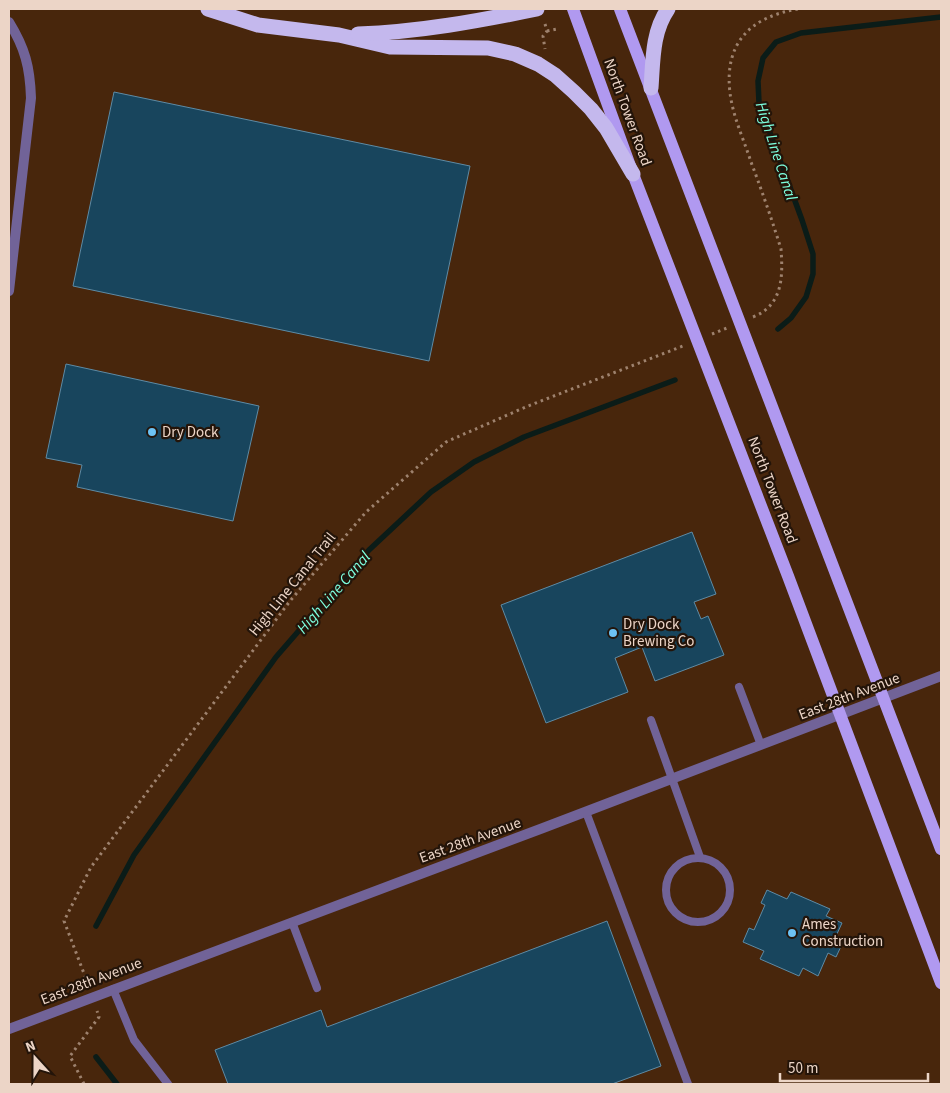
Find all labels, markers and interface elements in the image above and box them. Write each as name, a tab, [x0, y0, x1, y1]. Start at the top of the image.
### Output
street label: North Tower Road	[598, 56, 657, 169]
water label: High Line Canal	[750, 99, 802, 204]
place label: Dry Dock	[162, 422, 219, 443]
marker: Dry Dock	[146, 426, 158, 438]
street label: North Tower Road	[742, 434, 803, 547]
street label: High Line Canal Trail	[245, 529, 339, 639]
water label: High Line Canal	[292, 547, 374, 637]
place label: Dry Dock Brewing Co	[623, 614, 694, 652]
marker: Dry Dock Brewing Co	[607, 627, 619, 639]
street label: East 28th Avenue	[796, 668, 903, 725]
street label: East 28th Avenue	[416, 812, 524, 869]
place label: Ames Construction	[802, 914, 883, 952]
marker: Ames Construction	[786, 927, 798, 939]
street label: East 28th Avenue	[38, 953, 145, 1010]
north arrow	[10, 1033, 60, 1083]
text: N	[23, 1036, 39, 1058]
scale bar	[780, 1050, 928, 1082]
text: 50 m	[788, 1058, 818, 1079]

